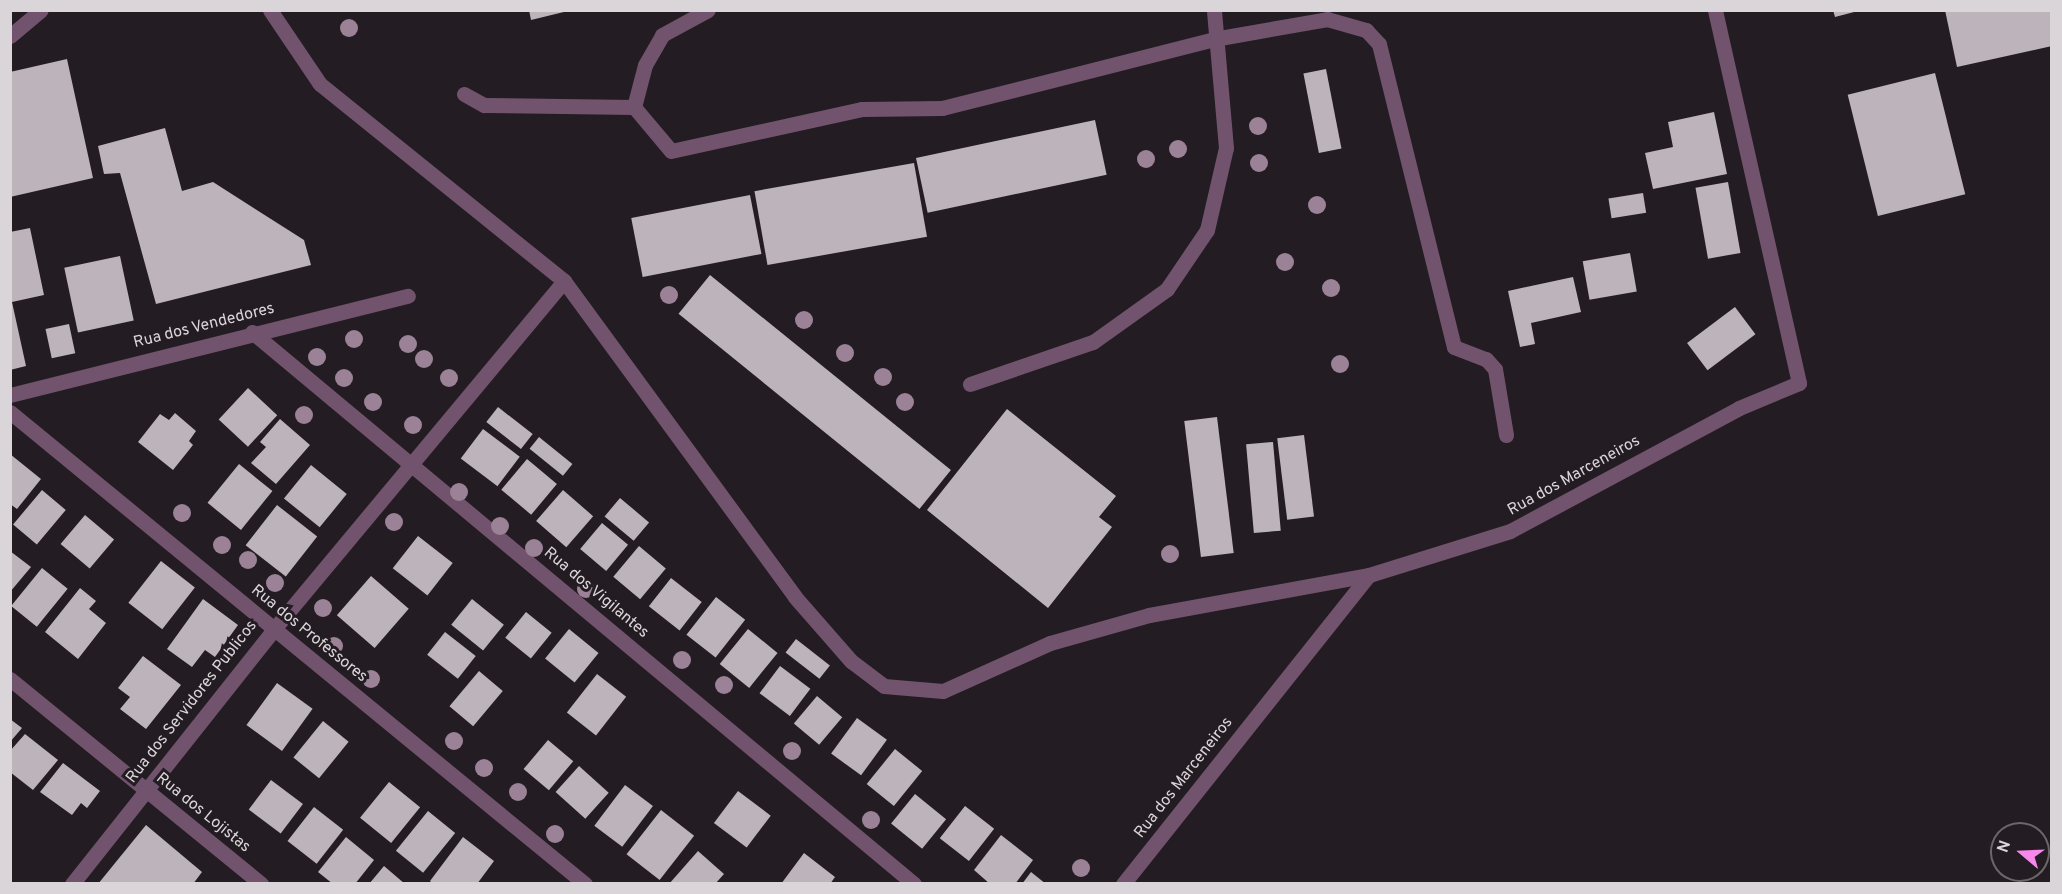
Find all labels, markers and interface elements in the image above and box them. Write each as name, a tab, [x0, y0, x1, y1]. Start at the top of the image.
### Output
street label: Rua dos Vendedores	[131, 299, 277, 353]
street label: Rua dos Marceneiros	[1504, 432, 1644, 520]
street label: Rua dos Vigilantes	[539, 543, 653, 643]
street label: Rua dos Professores	[247, 581, 371, 687]
street label: Rua dos Servidores Publicos	[122, 617, 262, 787]
street label: Rua dos Marceneiros	[1131, 714, 1237, 842]
street label: Rua dos Lojistas	[152, 769, 254, 857]
north arrow	[1990, 822, 2050, 882]
text: N	[1994, 838, 2016, 855]

